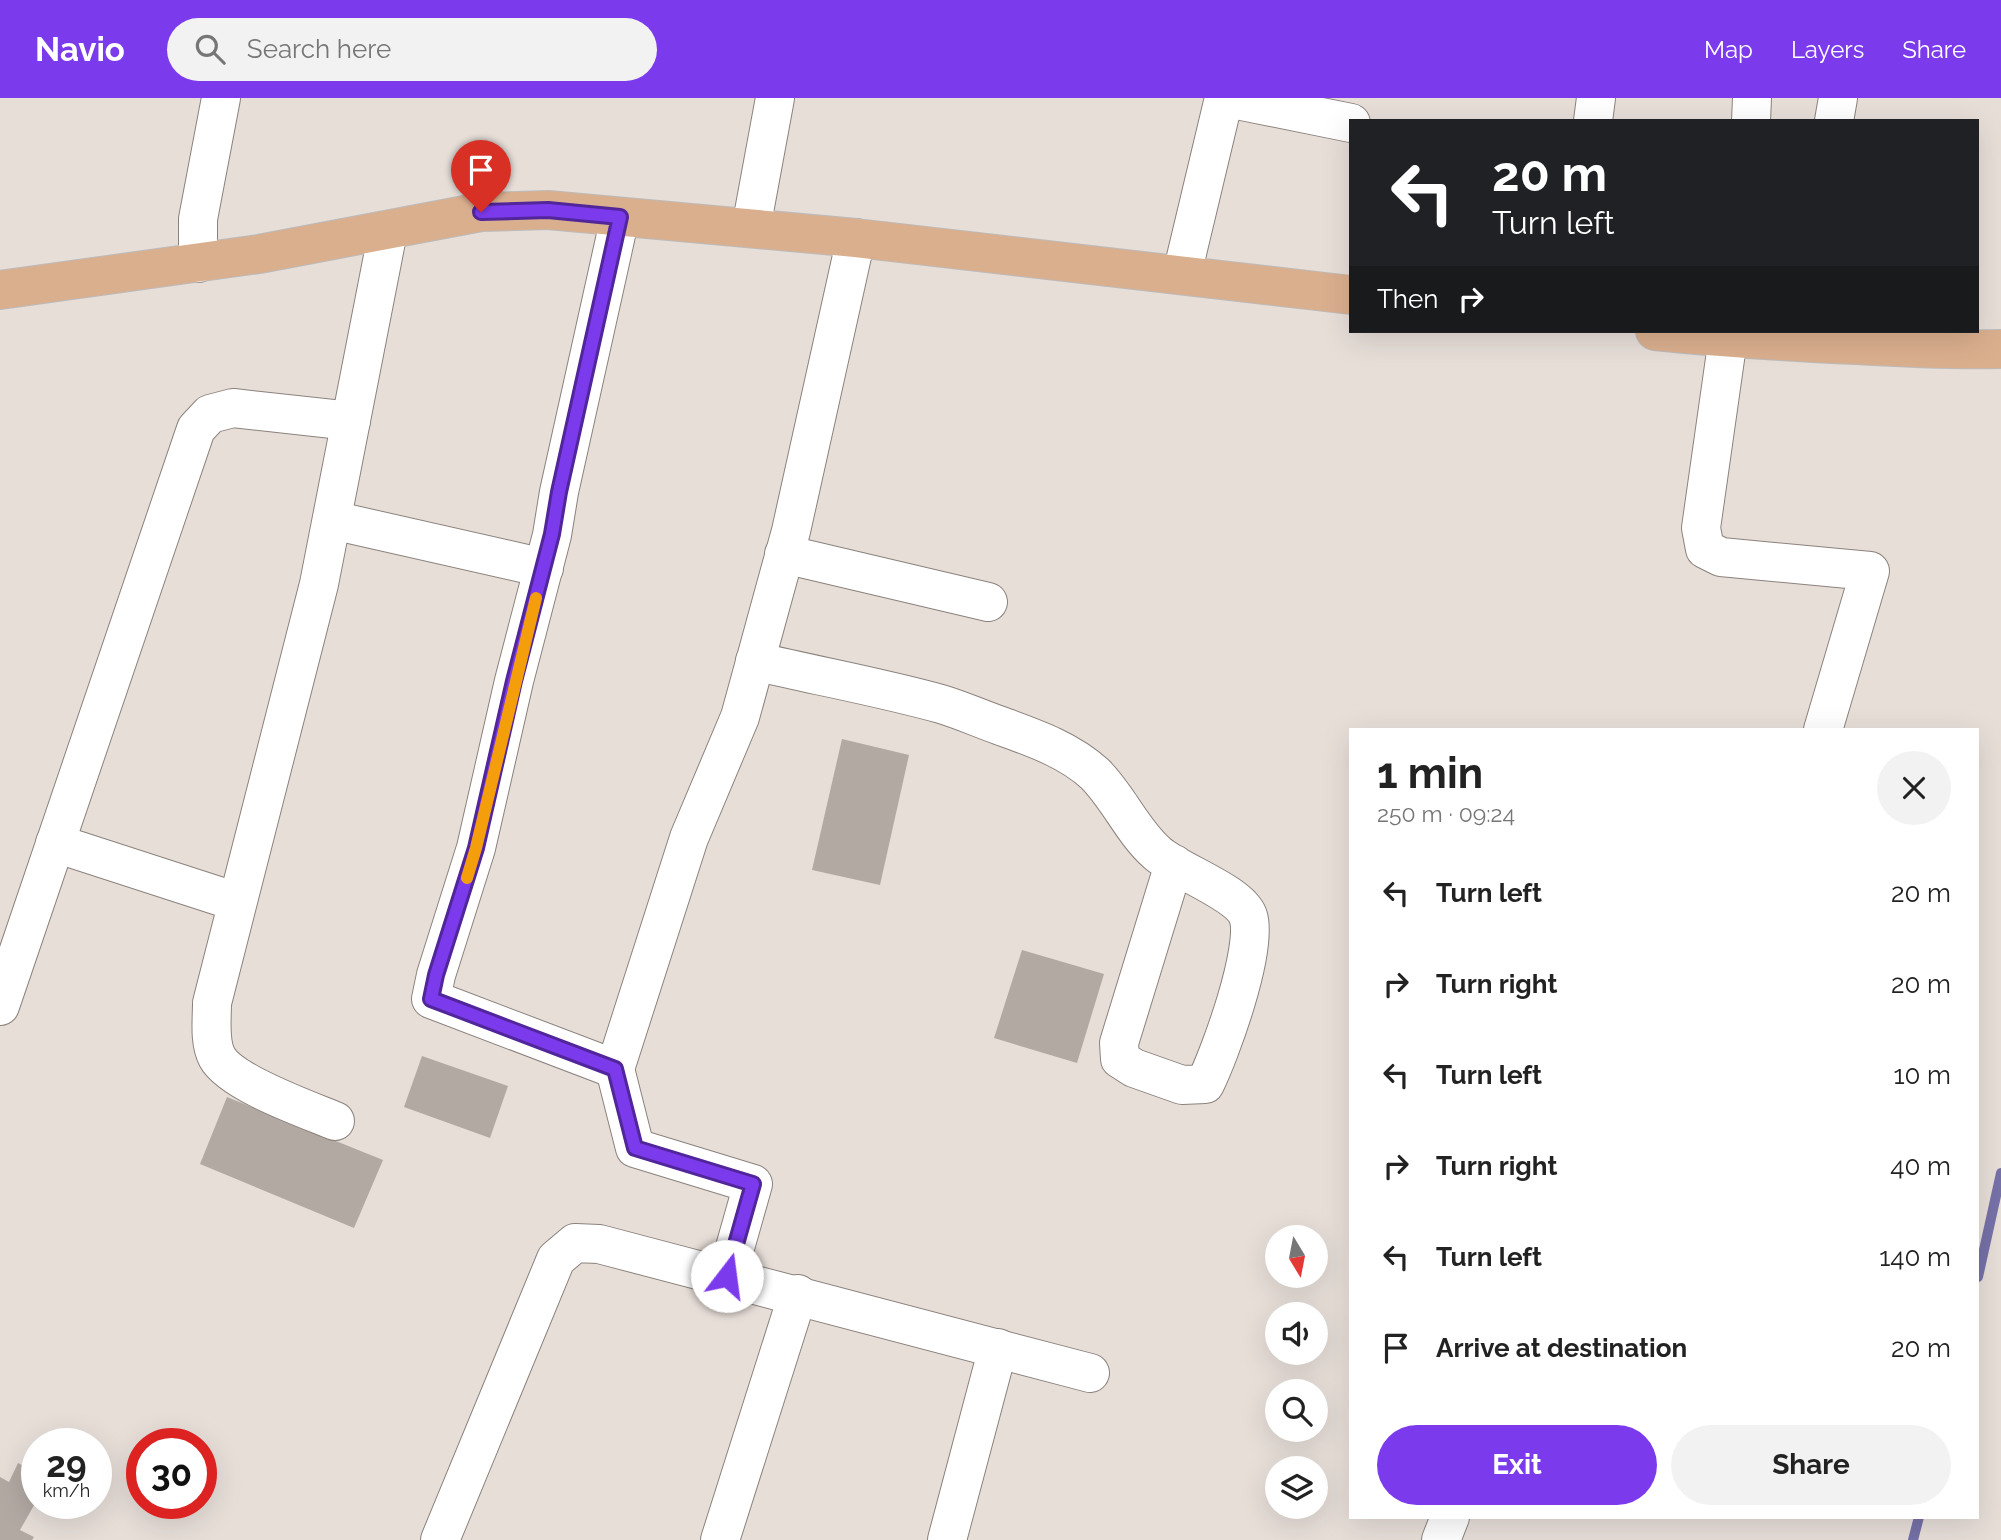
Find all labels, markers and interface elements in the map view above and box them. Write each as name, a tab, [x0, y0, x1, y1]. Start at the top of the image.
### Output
search box	[167, 18, 657, 81]
text: Navio	[35, 30, 125, 69]
icon: search	[191, 30, 229, 68]
text: Search here	[247, 34, 391, 64]
text: Map	[1704, 35, 1753, 64]
text: Layers	[1791, 35, 1864, 64]
text: Share	[1902, 35, 1966, 64]
pin	[451, 140, 511, 212]
text: 20 m	[1492, 145, 1607, 202]
icon: left	[1377, 147, 1468, 238]
icon: arrive	[462, 151, 500, 189]
text: Turn left	[1492, 204, 1614, 241]
icon: right	[1452, 280, 1490, 318]
text: Then	[1377, 284, 1438, 314]
text: 1 min	[1377, 749, 1483, 798]
button: close	[1877, 751, 1951, 825]
text: 250 m · 09:24	[1377, 800, 1515, 827]
icon: left	[1377, 874, 1415, 912]
text: Turn left	[1436, 878, 1542, 908]
text: 20 m	[1891, 878, 1951, 908]
icon: right	[1377, 965, 1415, 1003]
text: Turn right	[1436, 969, 1557, 999]
text: 20 m	[1891, 969, 1951, 999]
icon: left	[1377, 1056, 1415, 1094]
text: Turn left	[1436, 1060, 1542, 1090]
text: 10 m	[1893, 1060, 1951, 1090]
icon: right	[1377, 1147, 1415, 1185]
text: Turn right	[1436, 1151, 1557, 1181]
text: 40 m	[1890, 1151, 1951, 1181]
north arrow	[1265, 1225, 1328, 1288]
map controls	[1265, 1225, 1328, 1519]
icon: left	[1377, 1238, 1415, 1276]
position arrow	[690, 1239, 764, 1313]
text: Turn left	[1436, 1242, 1542, 1272]
text: 140 m	[1879, 1242, 1951, 1272]
button: sound	[1265, 1302, 1328, 1365]
icon: arrive	[1377, 1329, 1415, 1367]
text: Arrive at destination	[1436, 1333, 1687, 1363]
text: 20 m	[1891, 1333, 1951, 1363]
button: search	[1265, 1379, 1328, 1442]
button: Exit	[1377, 1425, 1657, 1505]
button: Share	[1671, 1425, 1951, 1505]
speed limit sign: 30	[126, 1428, 217, 1519]
text: 29	[46, 1444, 87, 1485]
button: layers	[1265, 1456, 1328, 1519]
text: km/h	[43, 1480, 90, 1501]

